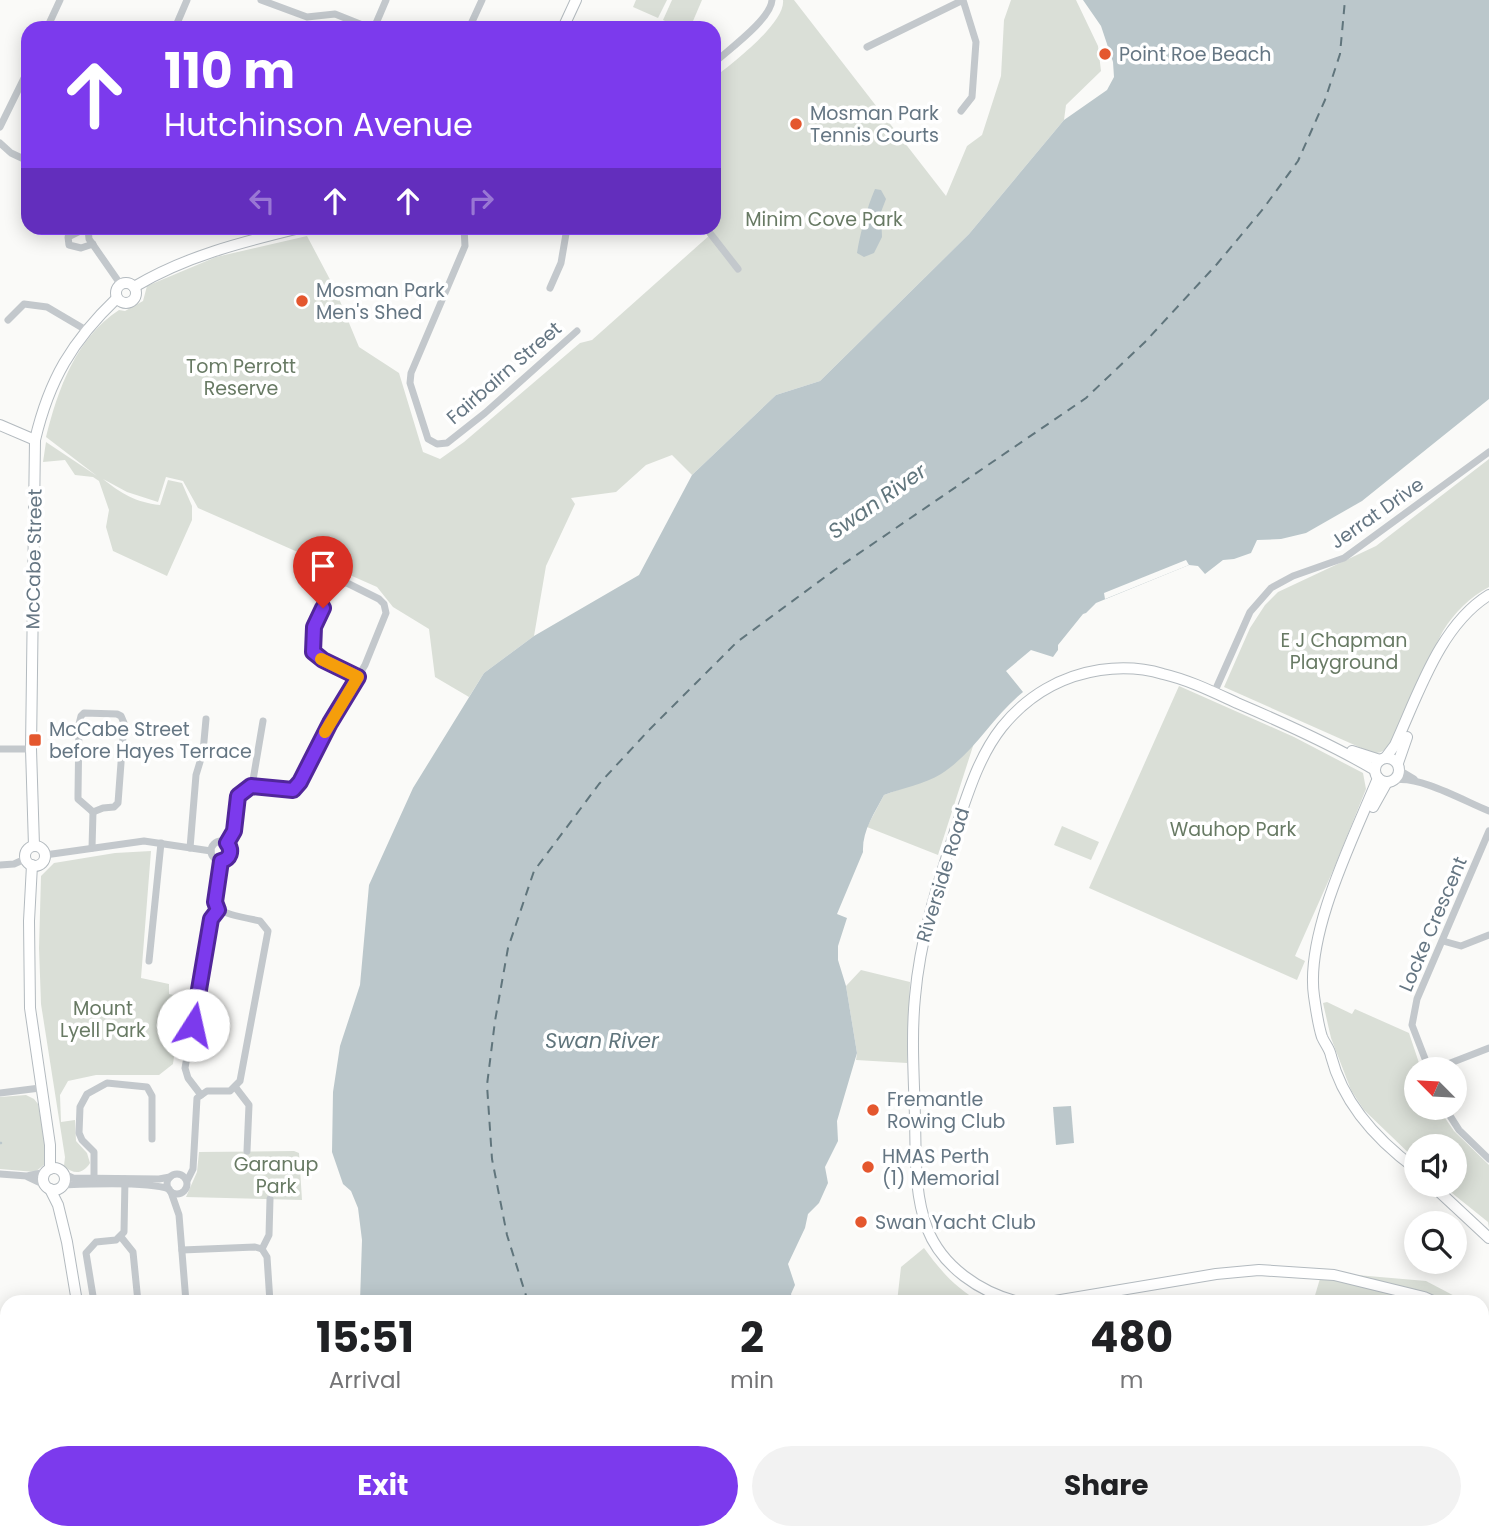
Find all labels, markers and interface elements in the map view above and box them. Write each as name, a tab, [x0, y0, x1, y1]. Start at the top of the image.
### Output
text: 110 m	[164, 37, 295, 105]
place label: Point Roe Beach	[1119, 41, 1272, 68]
marker: Point Roe Beach	[1097, 46, 1113, 62]
icon: ahead	[49, 49, 140, 140]
place label: Mosman Park Tennis Courts	[810, 100, 939, 149]
text: Hutchinson Avenue	[164, 102, 473, 147]
marker: Mosman Park Tennis Courts	[788, 116, 804, 132]
icon: left	[243, 182, 281, 220]
icon: ahead	[316, 182, 354, 220]
icon: ahead	[389, 182, 427, 220]
icon: right	[462, 182, 500, 220]
park label: Minim Cove Park	[745, 206, 903, 233]
place label: Mosman Park Men's Shed	[316, 277, 445, 326]
marker: Mosman Park Men's Shed	[294, 293, 310, 309]
street label: Fairbairn Street	[441, 315, 567, 431]
park label: Tom Perrott Reserve	[186, 353, 296, 402]
water label: Swan River	[822, 456, 933, 546]
street label: Jerrat Drive	[1325, 471, 1429, 555]
street label: McCabe Street	[19, 488, 49, 630]
pin	[293, 536, 353, 608]
icon: arrive	[304, 547, 342, 585]
park label: E J Chapman Playground	[1280, 627, 1408, 676]
place label: McCabe Street before Hayes Terrace	[49, 716, 252, 765]
marker: McCabe Street before Hayes Terrace	[27, 732, 43, 748]
street label: Riverside Road	[910, 804, 976, 946]
park label: Wauhop Park	[1170, 816, 1296, 843]
street label: Locke Crescent	[1392, 852, 1474, 996]
position arrow	[156, 988, 230, 1062]
park label: Mount Lyell Park	[60, 995, 146, 1044]
water label: Swan River	[545, 1026, 660, 1055]
north arrow	[1404, 1057, 1466, 1120]
map controls	[1404, 1057, 1467, 1274]
place label: Fremantle Rowing Club	[887, 1086, 1006, 1135]
marker: Fremantle Rowing Club	[865, 1102, 881, 1118]
button: sound	[1404, 1134, 1467, 1197]
place label: HMAS Perth (1) Memorial	[882, 1143, 1000, 1192]
park label: Garanup Park	[234, 1151, 319, 1200]
marker: HMAS Perth (1) Memorial	[860, 1159, 876, 1175]
place label: Swan Yacht Club	[875, 1209, 1036, 1236]
button: search	[1404, 1211, 1467, 1274]
marker: Swan Yacht Club	[853, 1214, 869, 1230]
text: 15:51	[316, 1308, 414, 1367]
text: 2	[740, 1308, 764, 1367]
text: 480	[1090, 1308, 1173, 1367]
text: Arrival	[329, 1364, 401, 1396]
text: min	[730, 1364, 774, 1396]
text: m	[1120, 1364, 1143, 1396]
button: Exit	[28, 1446, 738, 1526]
button: Share	[752, 1446, 1461, 1526]

